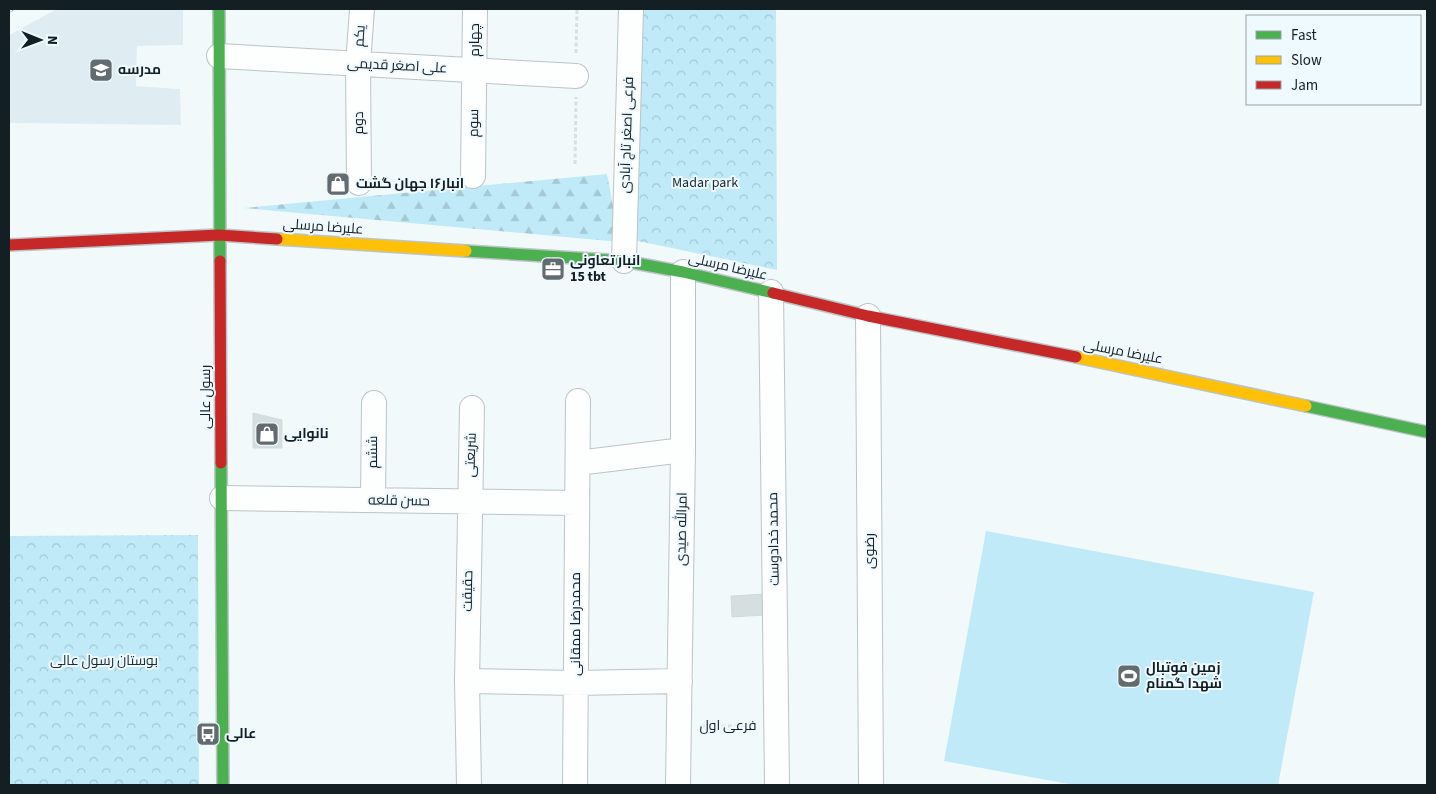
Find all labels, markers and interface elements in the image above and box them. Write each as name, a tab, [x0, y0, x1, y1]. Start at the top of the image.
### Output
north arrow	[15, 15, 65, 65]
legend	[1246, 15, 1421, 105]
street label: چهارم	[465, 23, 485, 57]
street label: یکم	[349, 24, 371, 48]
text: Fast	[1291, 25, 1317, 46]
text: N	[42, 35, 62, 45]
text: Slow	[1291, 50, 1322, 71]
street label: علی اصغر قدیمی	[346, 53, 448, 79]
school or university icon: مدرسه	[88, 57, 114, 83]
place label: مدرسه	[118, 60, 161, 80]
text: Jam	[1291, 75, 1318, 96]
street label: فرعی اصغر تاج آبادی	[615, 76, 639, 194]
street label: سوم	[464, 109, 484, 137]
street label: دوم	[349, 111, 369, 135]
shop icon: انبار۱۶ جهان گشت	[325, 171, 351, 197]
park label: Madar park	[672, 173, 738, 193]
place label: انبار۱۶ جهان گشت	[356, 174, 464, 194]
street label: علیرضا مرسلی	[282, 214, 364, 240]
street label: علیرضا مرسلی	[686, 248, 770, 286]
place label: انبار تعاونی 15 tbt	[570, 251, 640, 287]
office icon: انبار تعاونی 15 tbt	[540, 256, 566, 282]
street label: علیرضا مرسلی	[1081, 334, 1165, 370]
street label: رسول عالی	[196, 365, 216, 429]
shop icon: نانوایی	[254, 421, 280, 447]
place label: نانوایی	[284, 424, 329, 444]
street label: شریعتی	[460, 432, 482, 478]
street label: ششم	[363, 436, 383, 468]
street label: حسن قلعه	[368, 490, 430, 512]
street label: امرالله صیدی	[671, 492, 693, 566]
street label: محمد خدادوست	[763, 492, 785, 586]
street label: رضوی	[860, 533, 880, 569]
street label: حقیقت	[458, 570, 478, 612]
street label: محمدرضا ممقانی	[566, 572, 586, 676]
park label: بوستان رسول عالی	[50, 651, 158, 671]
place label: زمین فوتبال شهدا گمنام	[1146, 658, 1222, 694]
sports icon: زمین فوتبال شهدا گمنام	[1116, 663, 1142, 689]
street label: فرعی اول	[700, 716, 756, 736]
bus stop icon: عالی	[195, 721, 221, 747]
place label: عالی	[226, 724, 256, 744]

